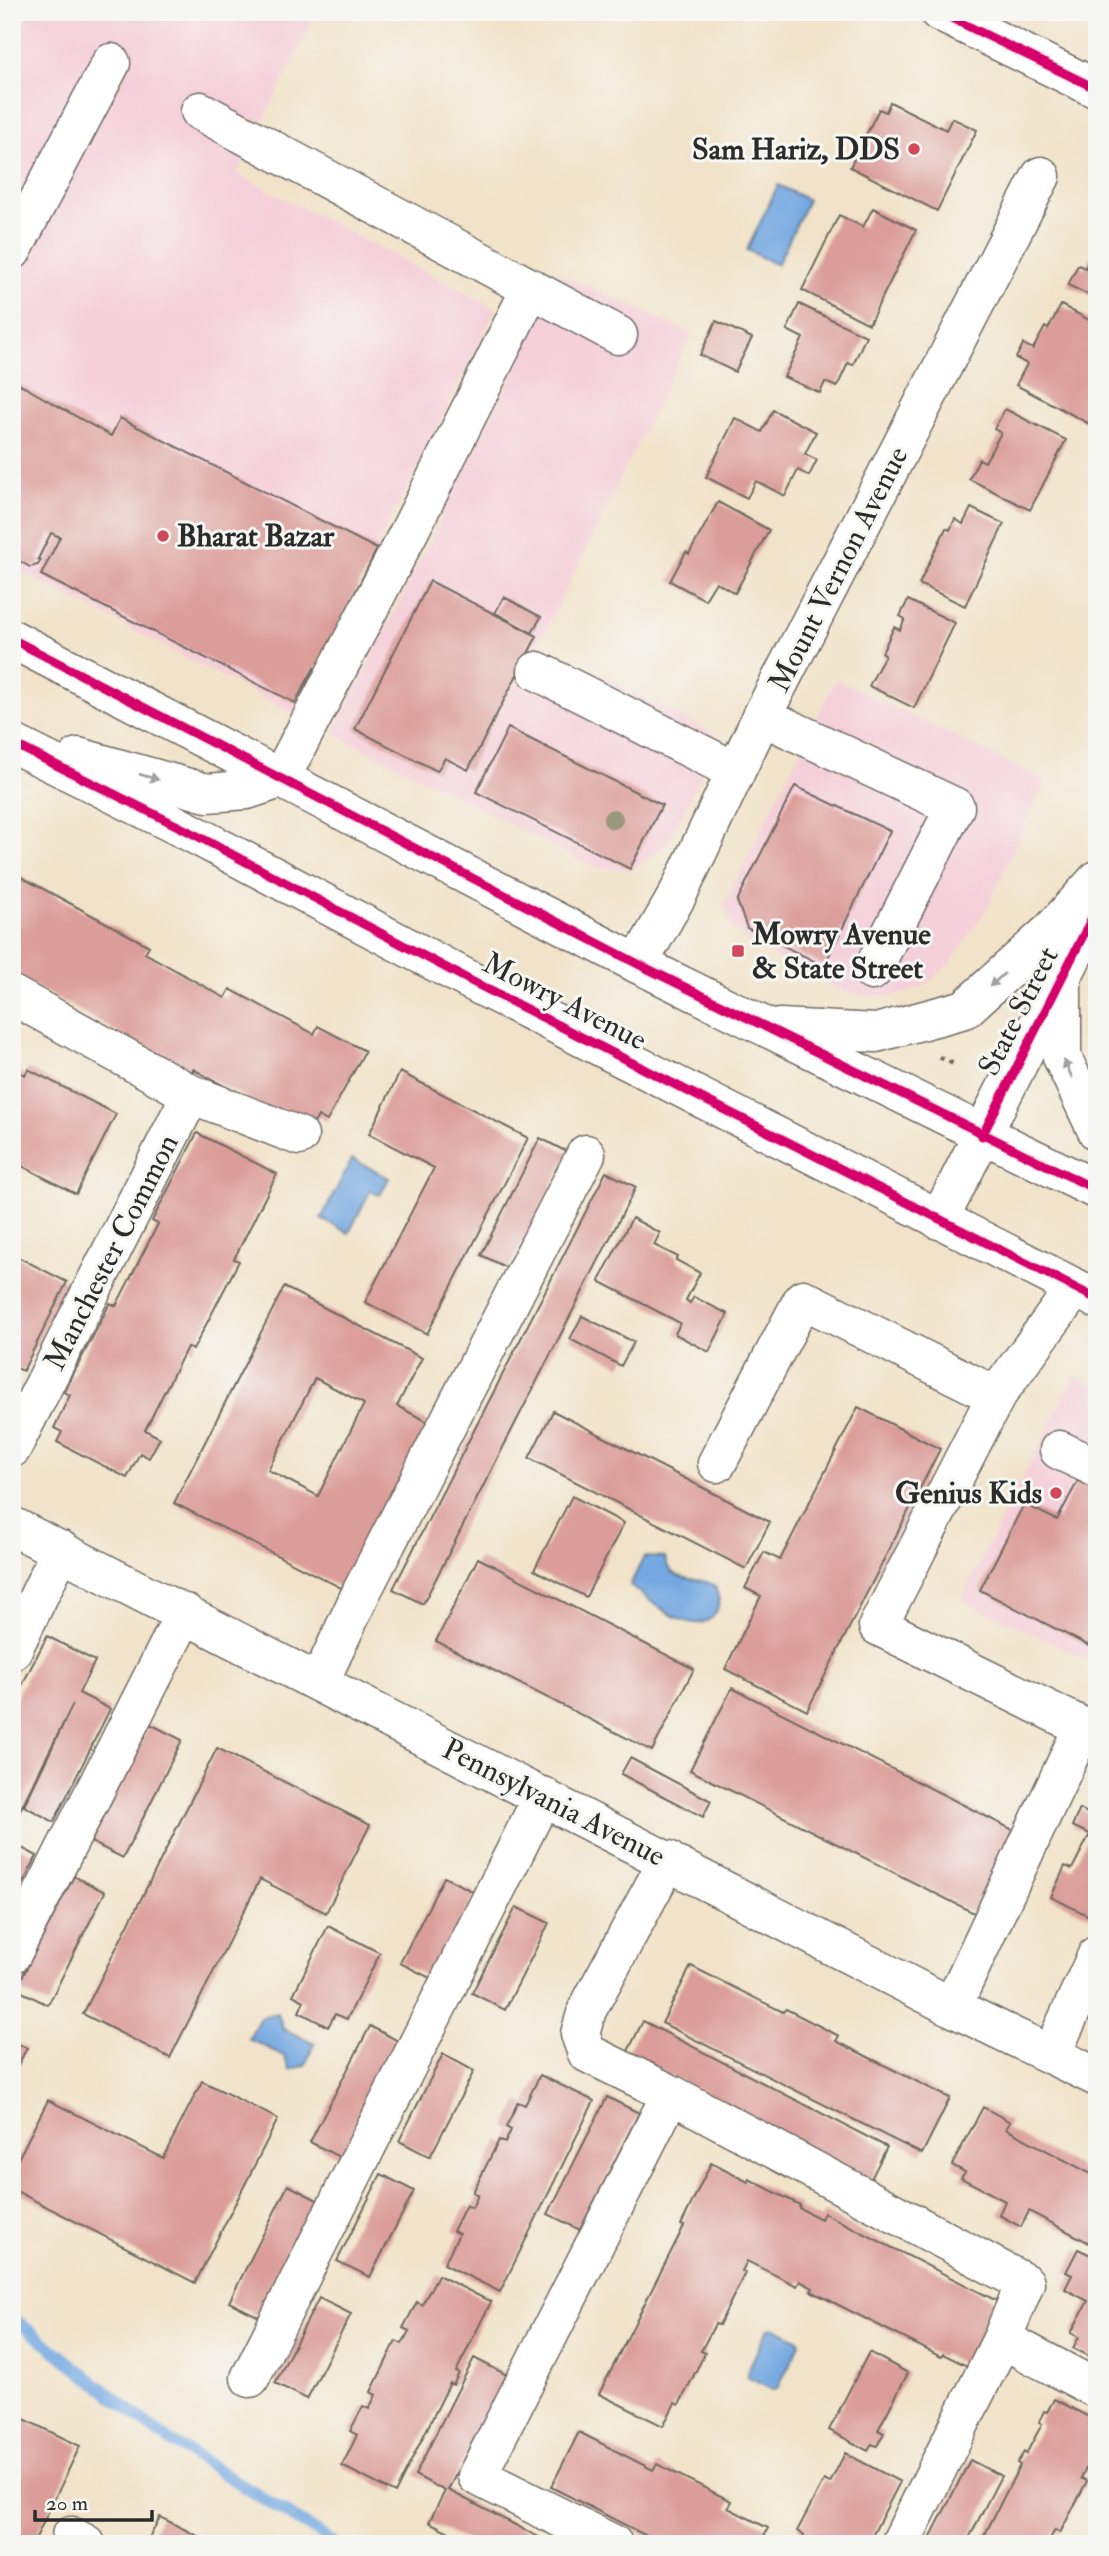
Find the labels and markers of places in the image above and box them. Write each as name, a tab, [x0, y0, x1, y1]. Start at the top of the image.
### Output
place label: Sam Hariz, DDS	[692, 131, 900, 168]
marker: Sam Hariz, DDS	[906, 141, 922, 157]
place label: Bharat Bazar	[177, 518, 335, 555]
marker: Bharat Bazar	[155, 528, 171, 544]
place label: Mowry Avenue & State Street	[751, 916, 931, 987]
marker: Mowry Avenue & State Street	[730, 943, 746, 959]
place label: Genius Kids	[895, 1475, 1042, 1512]
marker: Genius Kids	[1048, 1485, 1064, 1501]

